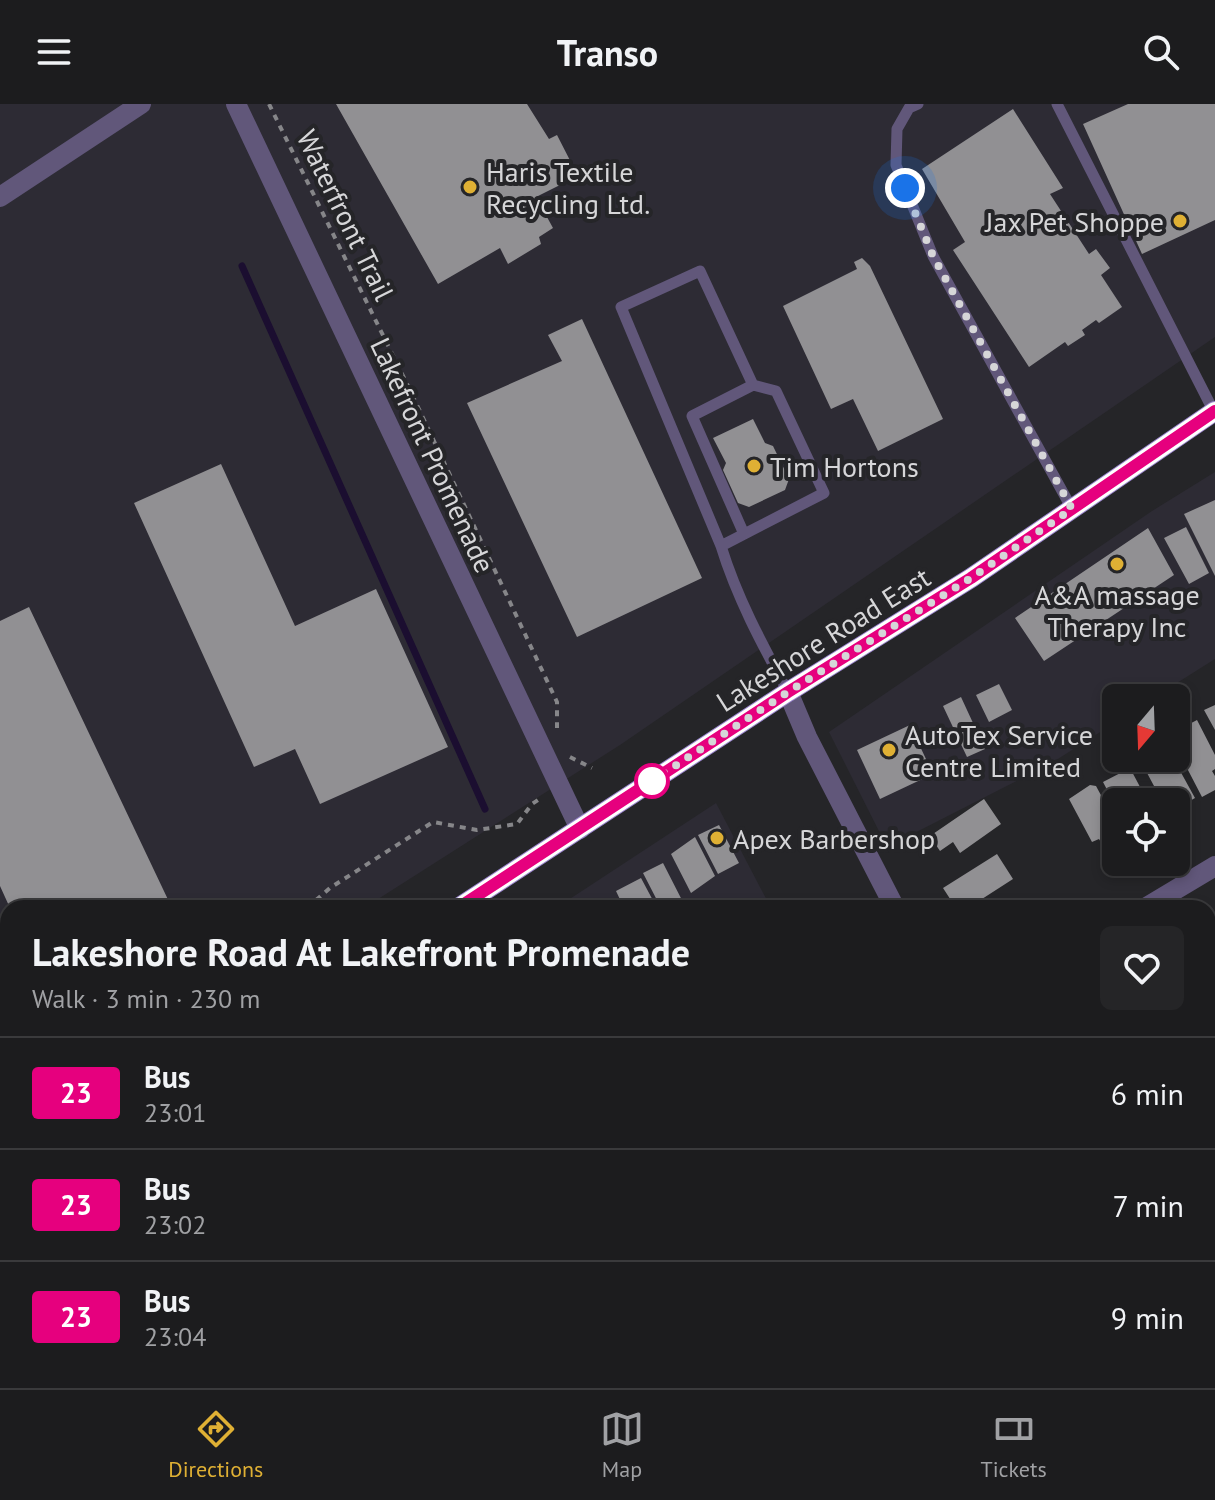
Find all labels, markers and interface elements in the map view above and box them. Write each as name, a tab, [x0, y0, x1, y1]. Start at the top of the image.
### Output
text: Transo	[557, 29, 658, 76]
icon: menu	[32, 30, 76, 74]
icon: search	[1139, 30, 1183, 74]
street label: Waterfront Trail	[289, 124, 403, 306]
place label: Haris Textile Recycling Ltd.	[486, 153, 650, 222]
your location	[885, 168, 925, 208]
marker: Haris Textile Recycling Ltd.	[461, 178, 479, 196]
place label: Jax Pet Shoppe	[984, 203, 1164, 240]
marker: Jax Pet Shoppe	[1171, 212, 1189, 230]
street label: Lakefront Promenade	[362, 331, 504, 579]
place label: Tim Hortons	[770, 448, 919, 485]
marker: Tim Hortons	[745, 457, 763, 475]
marker: A&A massage Therapy Inc	[1108, 555, 1126, 573]
street label: Lakeshore Road East	[709, 558, 937, 720]
place label: A&A massage Therapy Inc	[1034, 576, 1200, 645]
north arrow	[1102, 684, 1190, 772]
map controls	[1102, 684, 1190, 876]
place label: AutoTex Service Centre Limited	[905, 716, 1093, 785]
marker: AutoTex Service Centre Limited	[880, 741, 898, 759]
unlabelled marker	[635, 764, 669, 798]
button: locate	[1102, 788, 1190, 876]
place label: Apex Barbershop	[733, 820, 935, 857]
marker: Apex Barbershop	[708, 829, 726, 847]
button: heart	[1100, 926, 1184, 1010]
text: Lakeshore Road At Lakefront Promenade	[32, 927, 690, 976]
text: Walk · 3 min · 230 m	[32, 982, 260, 1015]
text: Bus	[144, 1057, 191, 1096]
text: 23	[60, 1074, 92, 1111]
text: 6 min	[1111, 1074, 1184, 1113]
text: 23:01	[144, 1096, 206, 1129]
text: Bus	[144, 1169, 191, 1208]
text: 23	[60, 1186, 92, 1223]
text: 7 min	[1112, 1186, 1184, 1225]
text: 23:02	[144, 1208, 206, 1241]
text: Bus	[144, 1281, 191, 1320]
text: 23	[60, 1298, 92, 1335]
text: 9 min	[1111, 1298, 1184, 1337]
text: 23:04	[144, 1320, 206, 1353]
tab: Directions	[168, 1407, 263, 1483]
tab: Map	[600, 1407, 644, 1483]
tab: Tickets	[981, 1407, 1047, 1483]

